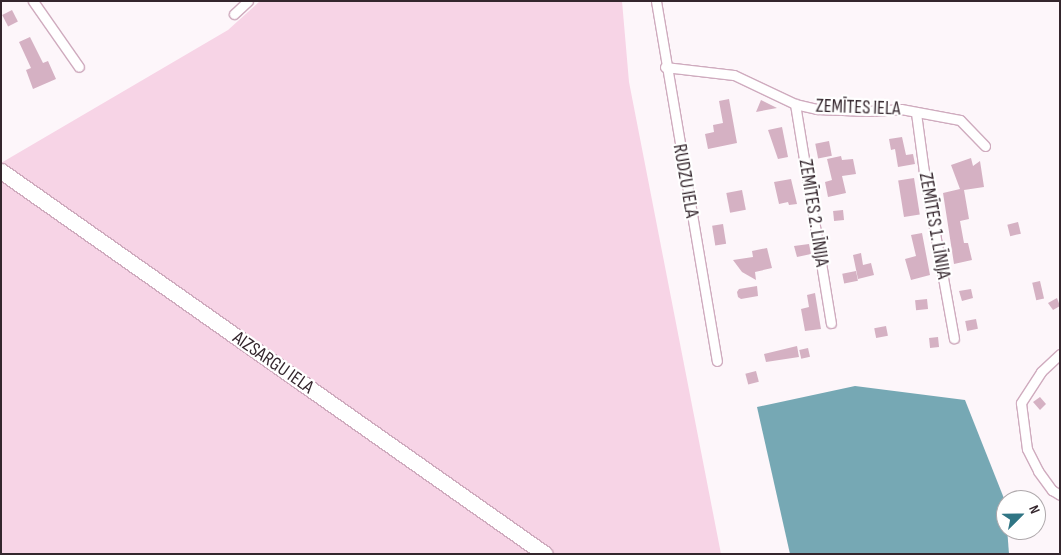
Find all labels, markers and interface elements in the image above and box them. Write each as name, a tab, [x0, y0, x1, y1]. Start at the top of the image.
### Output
street label: ZEMĪTES IELA	[815, 95, 901, 121]
street label: RUDZU IELA	[667, 142, 703, 220]
street label: ZEMĪTES 2. LĪNIJA	[793, 158, 833, 268]
street label: ZEMĪTES 1. LĪNIJA	[913, 171, 955, 281]
street label: AIZSARGU IELA	[228, 327, 318, 399]
north arrow	[996, 490, 1046, 540]
text: N	[1025, 503, 1044, 516]

